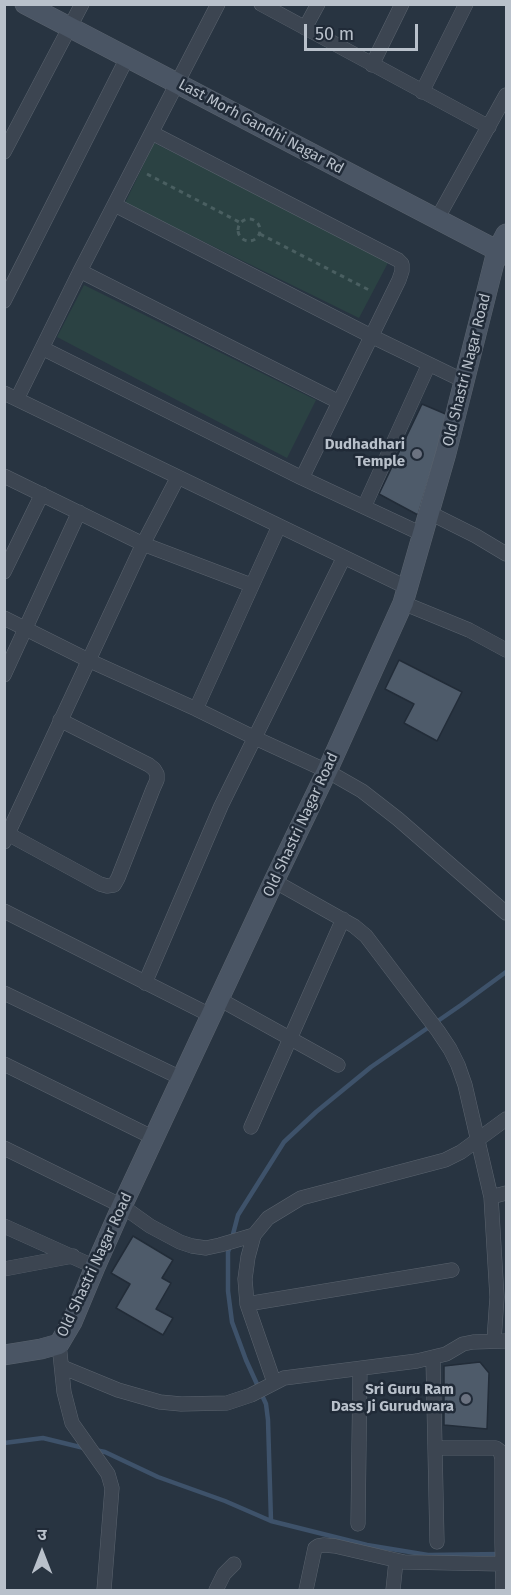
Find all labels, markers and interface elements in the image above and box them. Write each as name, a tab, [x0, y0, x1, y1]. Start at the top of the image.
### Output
scale bar	[307, 12, 421, 50]
text: 50 m	[315, 23, 354, 45]
street label: Last Morh Gandhi Nagar Rd	[175, 76, 347, 178]
street label: Old Shastri Nagar Road	[439, 291, 495, 449]
place label: Dudhadhari Temple	[325, 436, 405, 471]
marker: Dudhadhari Temple	[410, 447, 424, 461]
street label: Old Shastri Nagar Road	[260, 750, 342, 900]
street label: Old Shastri Nagar Road	[54, 1190, 136, 1340]
place label: Sri Guru Ram Dass Ji Gurudwara	[331, 1381, 454, 1416]
marker: Sri Guru Ram Dass Ji Gurudwara	[459, 1392, 473, 1406]
north arrow	[12, 1523, 72, 1583]
text: उ	[37, 1525, 47, 1544]

